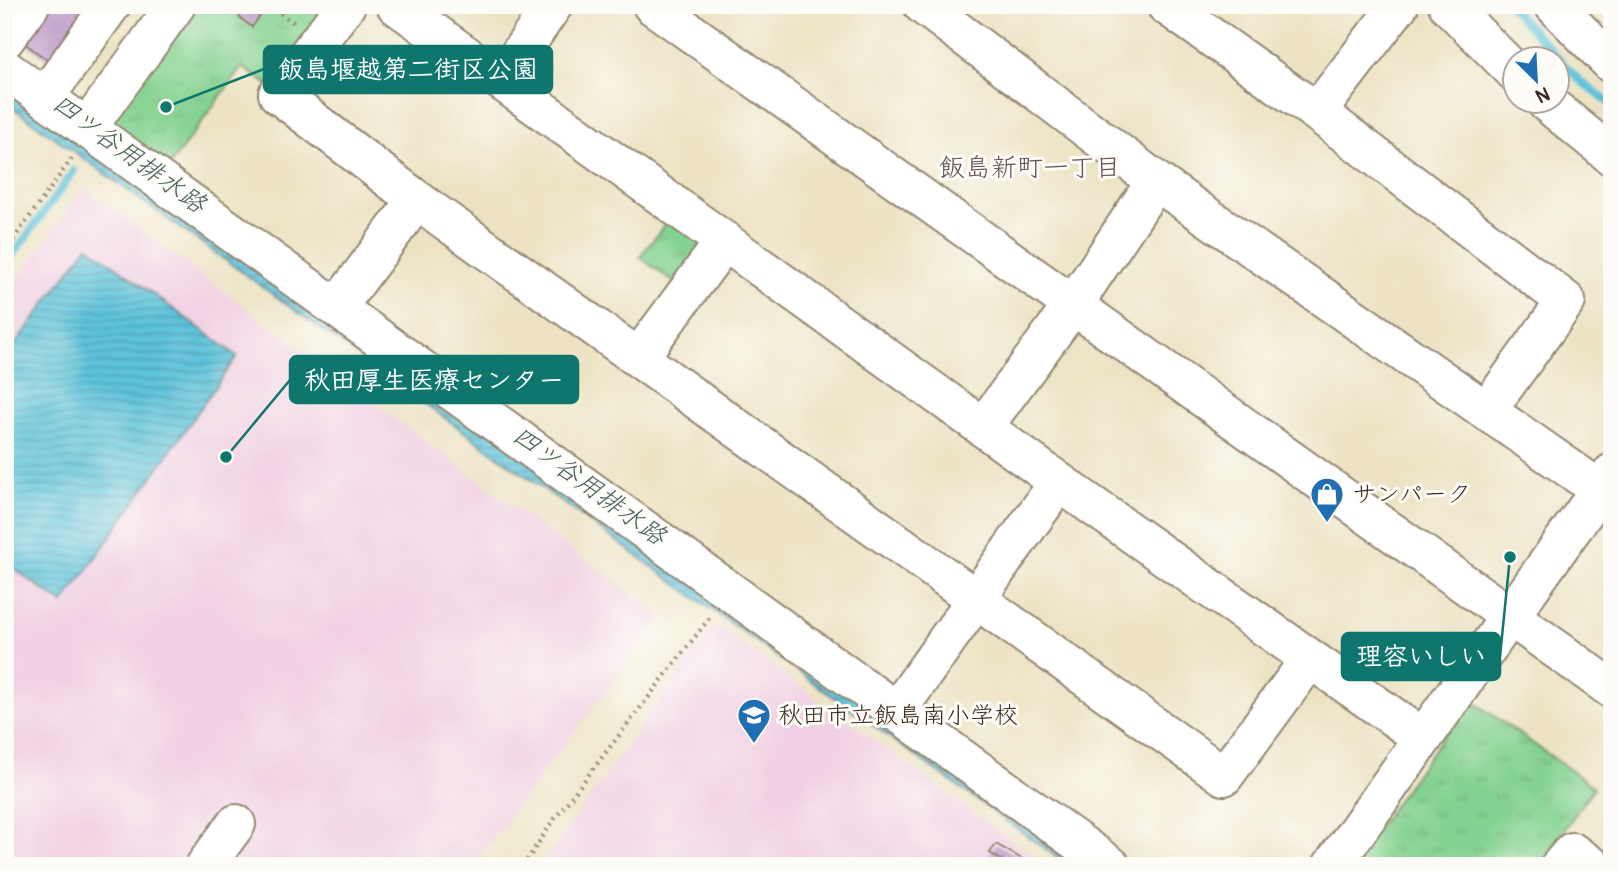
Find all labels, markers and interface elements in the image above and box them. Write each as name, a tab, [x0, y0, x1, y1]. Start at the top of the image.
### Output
callout: 飯島堰越第二街区公園	[264, 46, 552, 93]
north arrow	[1502, 46, 1572, 116]
text: 飯島堰越第二街区公園	[278, 54, 538, 86]
text: N	[1532, 81, 1553, 108]
water label: 四ツ谷用排水路	[46, 88, 214, 222]
district label: 飯島新町一丁目	[939, 152, 1121, 184]
callout: 秋田厚生医療センター	[290, 356, 578, 403]
text: 秋田厚生医療センター	[304, 365, 564, 397]
water label: 四ツ谷用排水路	[506, 420, 674, 554]
shop icon: サンパーク	[1308, 475, 1346, 524]
place label: サンパーク	[1352, 480, 1471, 509]
callout: 理容いしい	[1342, 633, 1500, 680]
text: 理容いしい	[1356, 641, 1486, 673]
school or university icon: 秋田市立飯島南小学校	[735, 696, 773, 745]
place label: 秋田市立飯島南小学校	[778, 701, 1018, 730]

